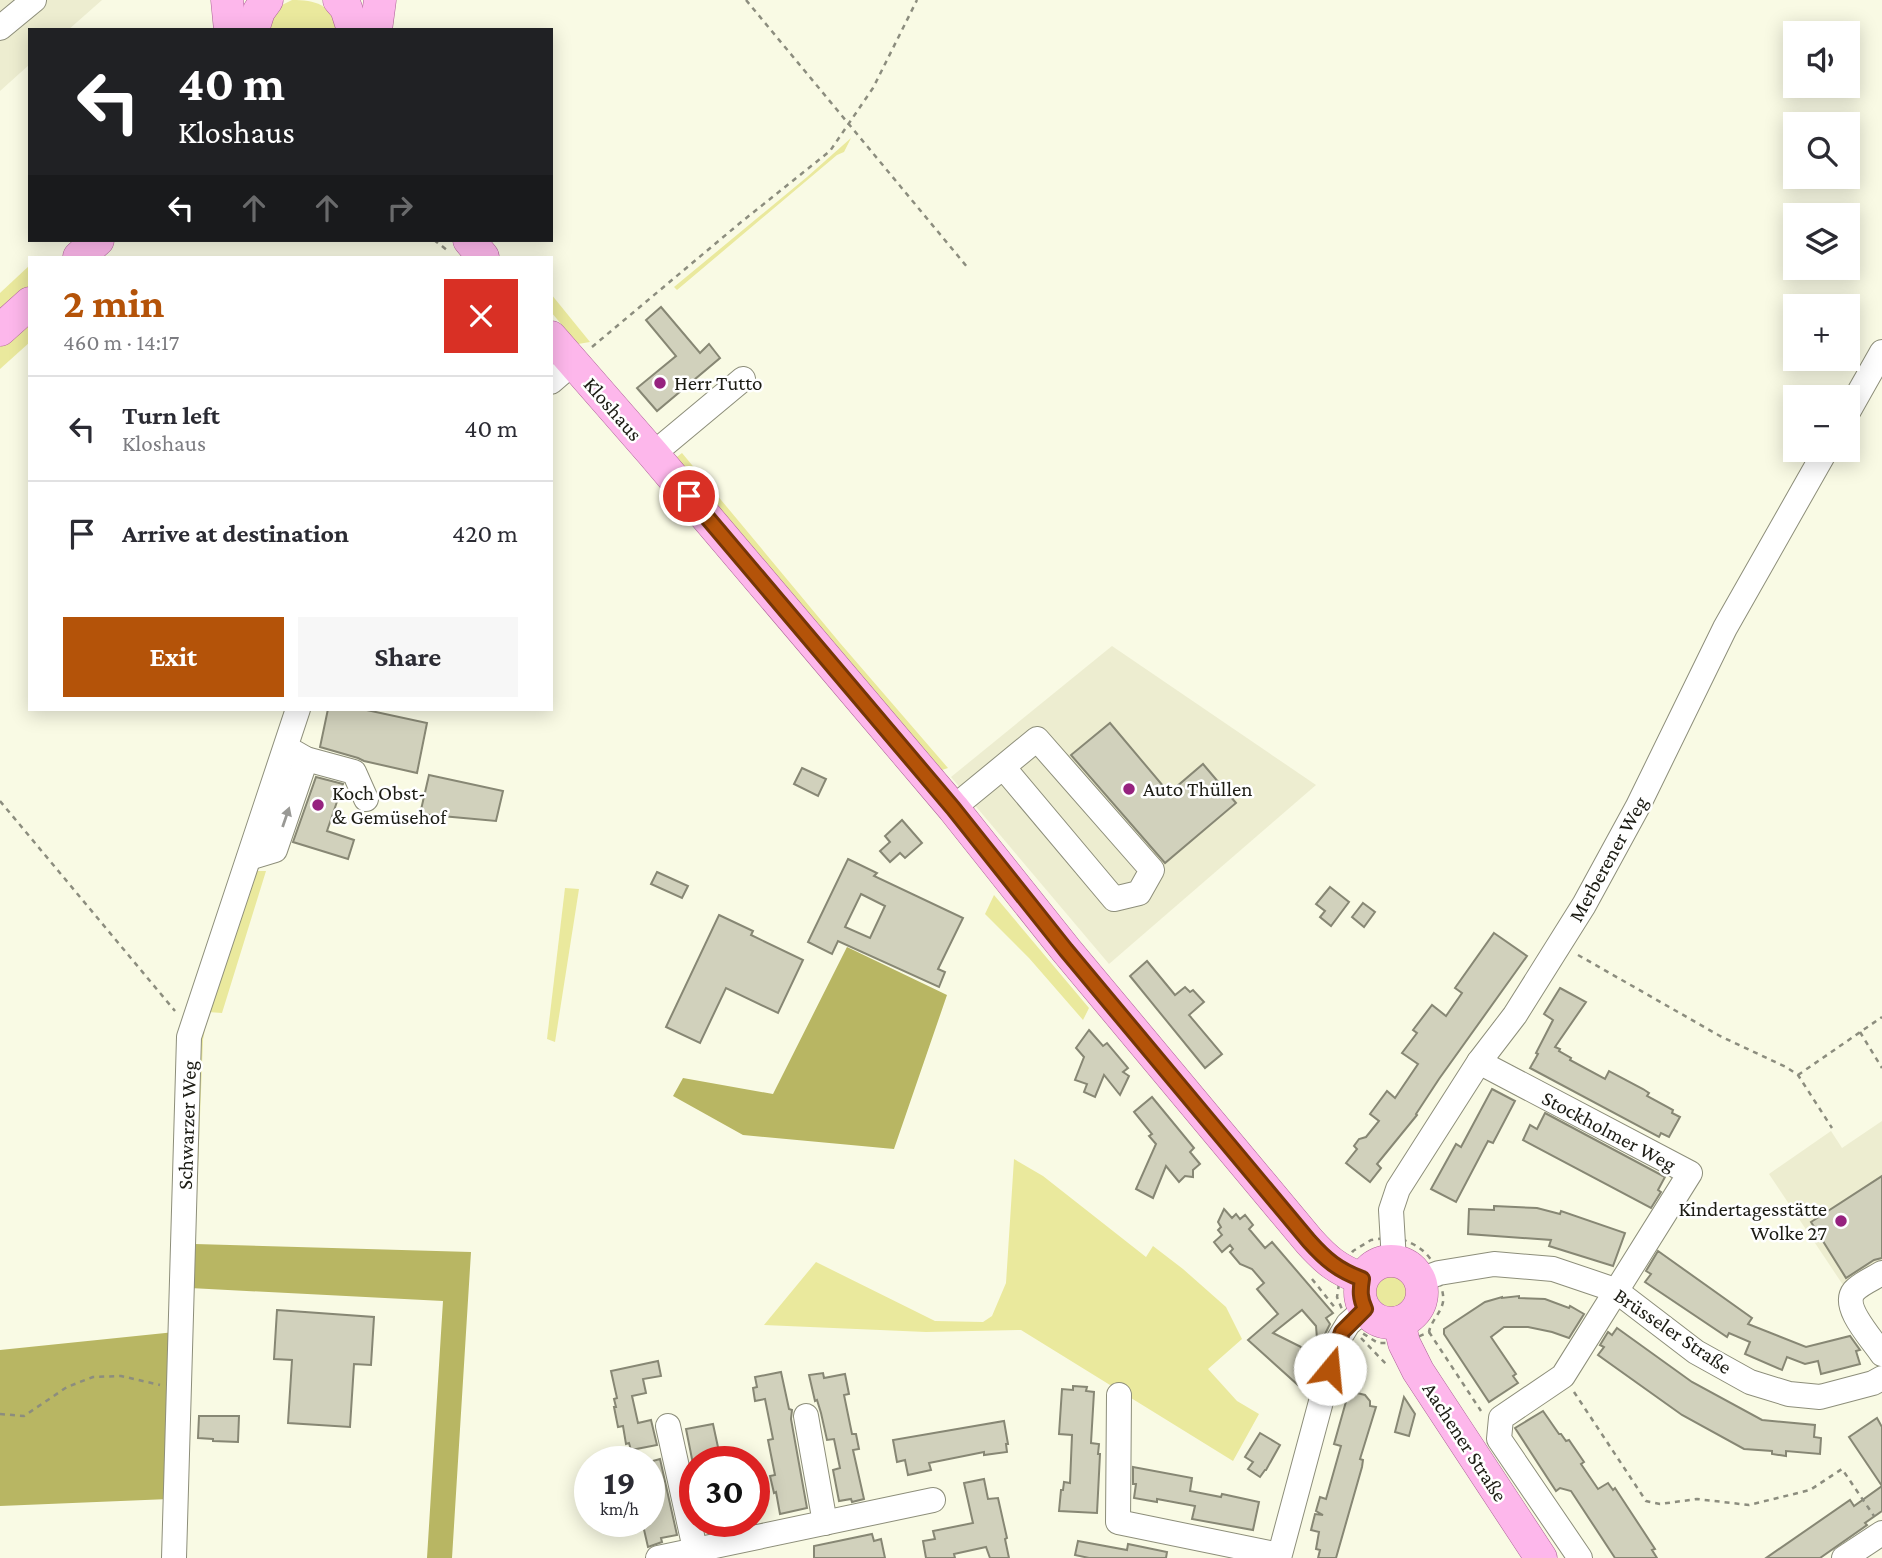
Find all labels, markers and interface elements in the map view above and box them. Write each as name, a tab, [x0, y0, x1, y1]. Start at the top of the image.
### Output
map controls	[1783, 21, 1860, 462]
button: sound	[1783, 21, 1860, 98]
icon: left	[63, 56, 154, 147]
text: 40 m	[178, 56, 285, 111]
button: search	[1783, 112, 1860, 189]
text: Kloshaus	[178, 114, 295, 150]
icon: left	[162, 189, 200, 227]
icon: ahead	[235, 189, 273, 227]
icon: ahead	[308, 189, 346, 227]
icon: right	[381, 189, 419, 227]
button: layers	[1783, 203, 1860, 280]
text: 2 min	[63, 279, 164, 326]
button: close	[444, 279, 518, 353]
button: +	[1783, 294, 1860, 371]
text: 460 m · 14:17	[63, 329, 179, 355]
place label: Herr Tutto	[674, 371, 763, 395]
street label: Kloshaus	[579, 372, 647, 446]
marker: Herr Tutto	[652, 375, 668, 391]
button: −	[1783, 385, 1860, 462]
text: Turn left	[122, 401, 220, 430]
icon: left	[63, 410, 101, 448]
text: 40 m	[464, 414, 518, 443]
text: Kloshaus	[122, 430, 206, 456]
pin	[659, 466, 719, 526]
icon: arrive	[670, 477, 708, 515]
icon: arrive	[63, 515, 101, 553]
text: Arrive at destination	[122, 519, 349, 548]
text: 420 m	[452, 519, 518, 548]
button: Exit	[63, 617, 284, 697]
button: Share	[298, 617, 518, 697]
place label: Auto Thüllen	[1143, 777, 1252, 801]
place label: Koch Obst- & Gemüsehof	[332, 781, 448, 829]
marker: Auto Thüllen	[1121, 781, 1137, 797]
street label: Merberener Weg	[1564, 792, 1652, 926]
marker: Koch Obst- & Gemüsehof	[310, 797, 326, 813]
one-way arrow	[281, 807, 292, 828]
street label: Schwarzer Weg	[173, 1060, 201, 1190]
street label: Stockholmer Weg	[1538, 1086, 1680, 1176]
place label: Kindertagesstätte Wolke 27	[1679, 1197, 1827, 1245]
marker: Kindertagesstätte Wolke 27	[1833, 1213, 1849, 1229]
street label: Brüsseler Straße	[1610, 1283, 1736, 1379]
position arrow	[1293, 1332, 1367, 1406]
street label: Aachener Straße	[1418, 1378, 1512, 1506]
speed limit sign: 30	[679, 1446, 770, 1537]
text: 19	[603, 1463, 636, 1502]
text: km/h	[600, 1499, 639, 1519]

